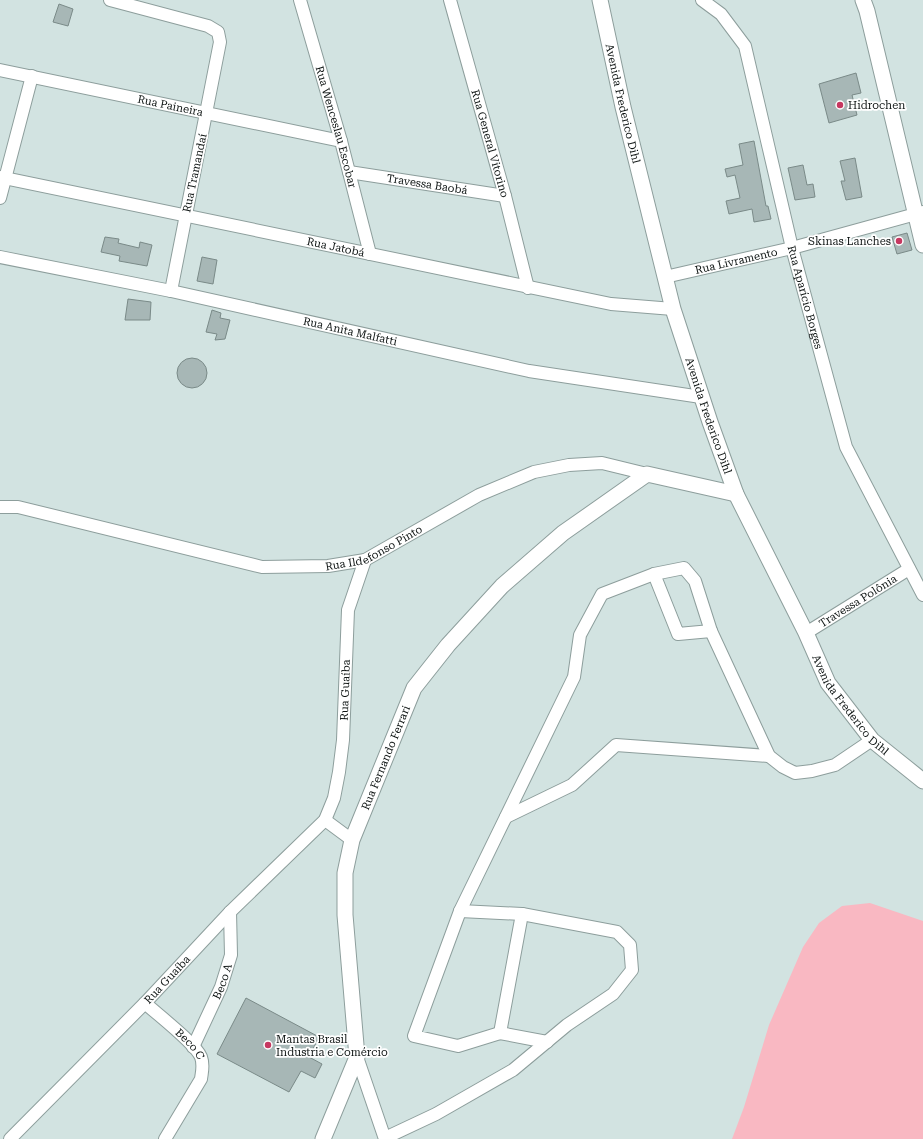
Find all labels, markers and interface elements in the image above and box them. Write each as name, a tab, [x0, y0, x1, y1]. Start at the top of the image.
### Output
street label: Avenida Frederico Dihl	[603, 42, 643, 165]
street label: Rua Wenceslau Escobar	[313, 64, 359, 190]
street label: Rua General Vitorino	[469, 88, 512, 199]
street label: Rua Paineira	[137, 92, 204, 119]
place label: Hidrochen	[848, 99, 905, 112]
marker: Hidrochen	[835, 100, 845, 110]
street label: Rua Tramandaí	[180, 132, 210, 214]
street label: Travessa Baobá	[386, 171, 468, 197]
street label: Rua Jatobá	[306, 234, 366, 259]
place label: Skinas Lanches	[808, 235, 891, 248]
marker: Skinas Lanches	[894, 236, 904, 246]
street label: Rua Aparício Borges	[785, 244, 826, 350]
street label: Rua Livramento	[694, 245, 779, 276]
street label: Rua Anita Malfatti	[302, 314, 399, 348]
street label: Avenida Frederico Dihl	[683, 356, 735, 476]
street label: Rua Ildefonso Pinto	[324, 522, 425, 573]
street label: Travessa Polônia	[817, 572, 899, 630]
street label: Avenida Frederico Dihl	[810, 653, 892, 758]
street label: Rua Guaíba	[337, 659, 353, 721]
street label: Rua Fernando Ferrari	[358, 703, 413, 812]
street label: Rua Guaíba	[141, 953, 193, 1006]
street label: Beco A	[210, 962, 235, 1001]
street label: Beco C	[173, 1026, 208, 1062]
place label: Mantas Brasil Industria e Comércio	[276, 1033, 388, 1059]
marker: Mantas Brasil Industria e Comércio	[263, 1040, 273, 1050]

